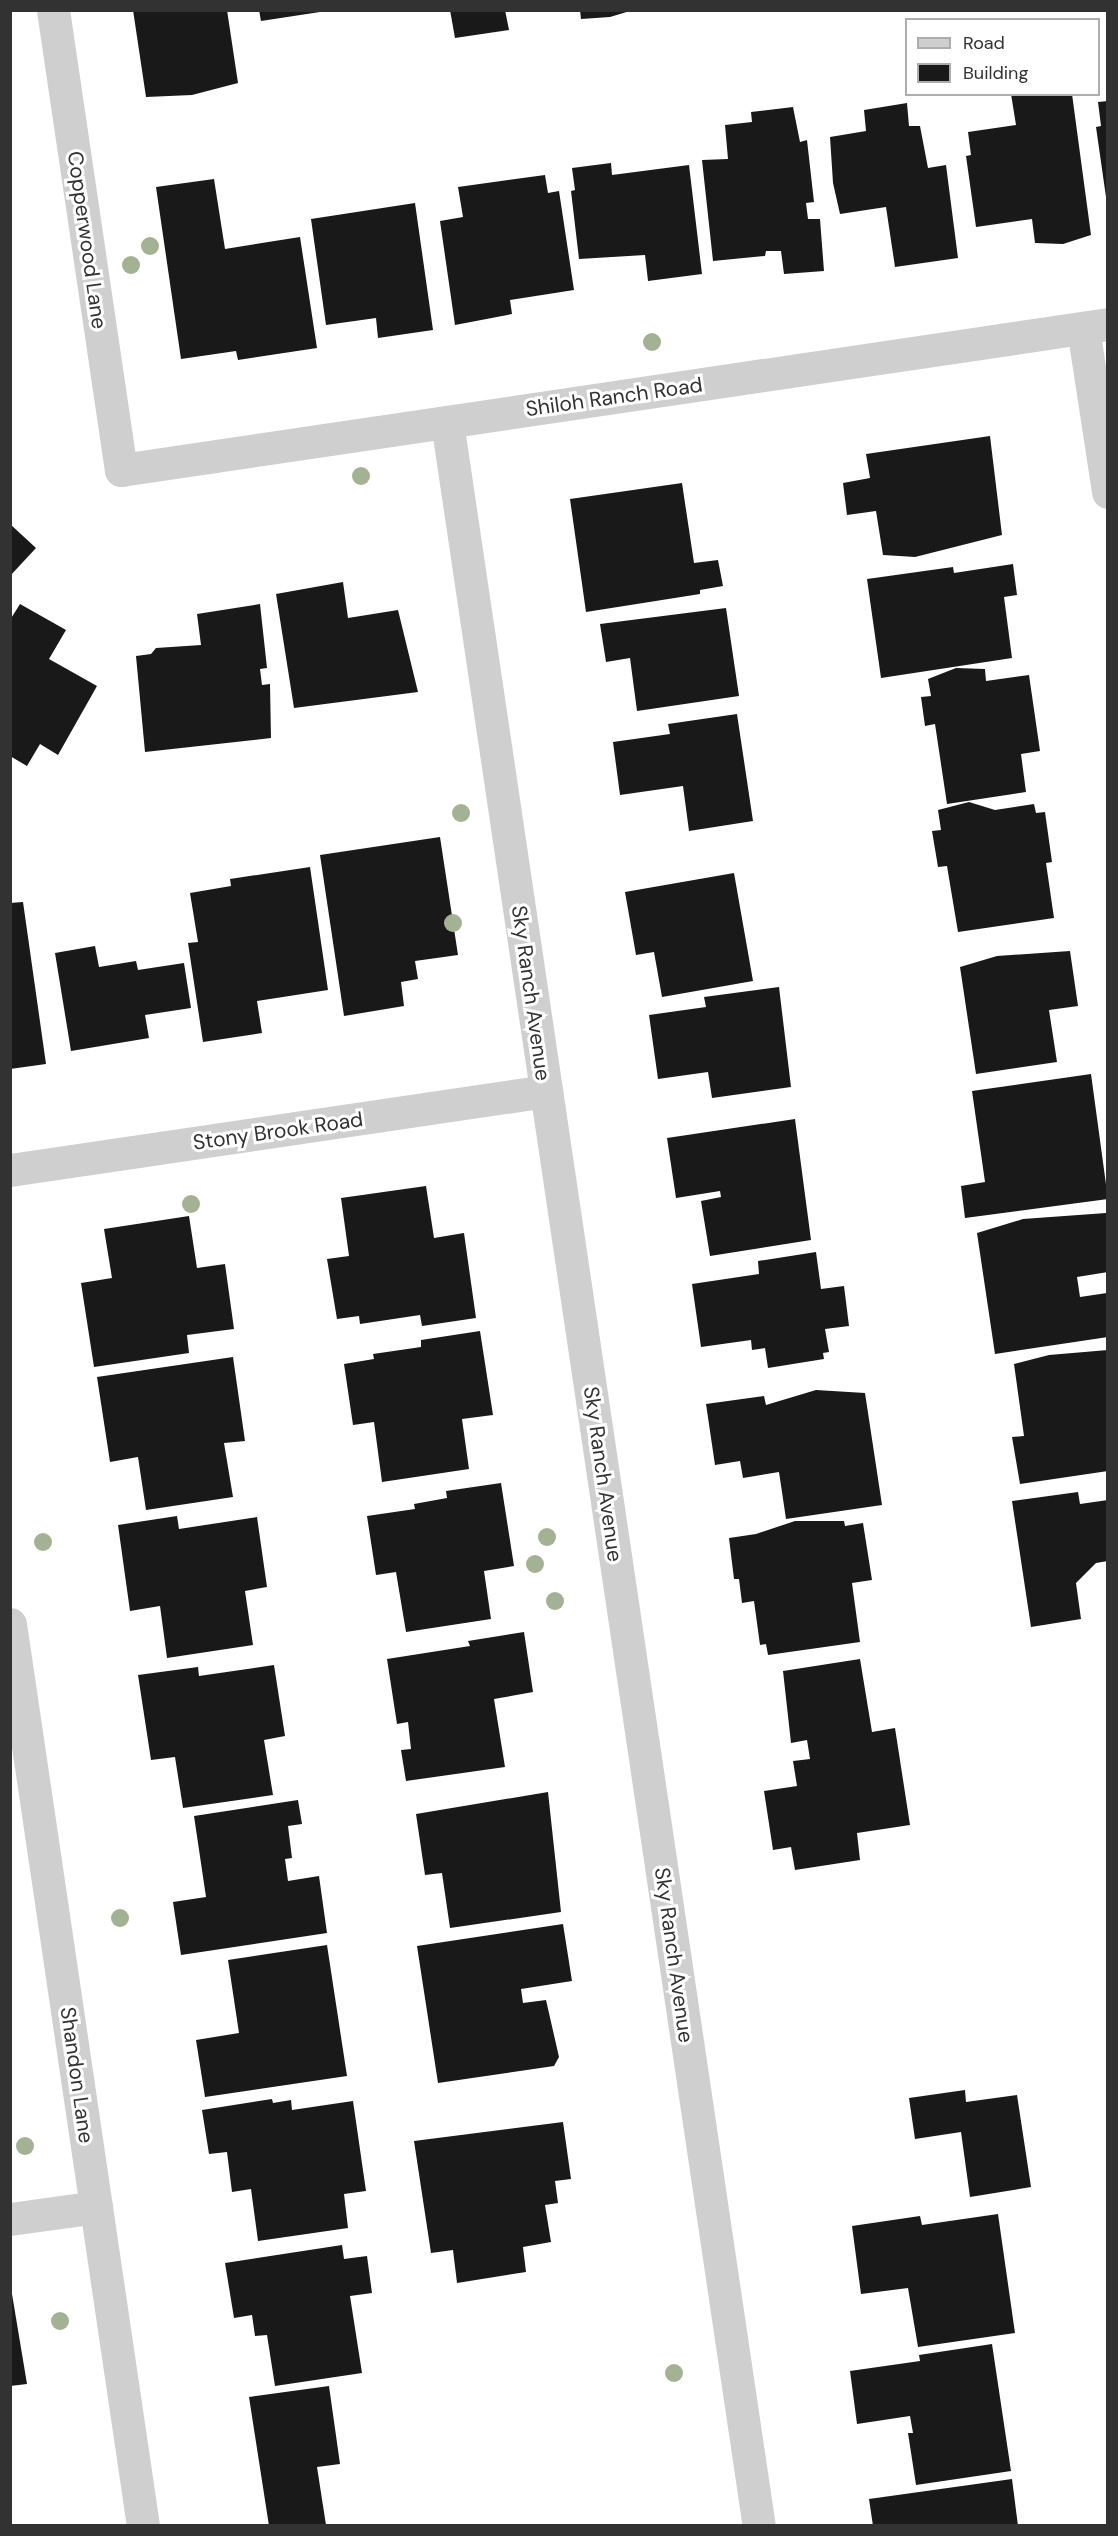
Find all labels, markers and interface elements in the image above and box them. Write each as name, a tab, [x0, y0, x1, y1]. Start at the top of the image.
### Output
legend	[905, 18, 1100, 96]
text: Road	[963, 31, 1005, 55]
text: Building	[963, 61, 1028, 85]
street label: Copperwood Lane	[62, 149, 112, 331]
street label: Shiloh Ranch Road	[524, 372, 704, 422]
street label: Sky Ranch Avenue	[506, 904, 556, 1082]
street label: Stony Brook Road	[191, 1107, 365, 1155]
street label: Sky Ranch Avenue	[578, 1385, 628, 1563]
street label: Sky Ranch Avenue	[649, 1866, 699, 2044]
street label: Shandon Lane	[55, 2005, 99, 2145]

